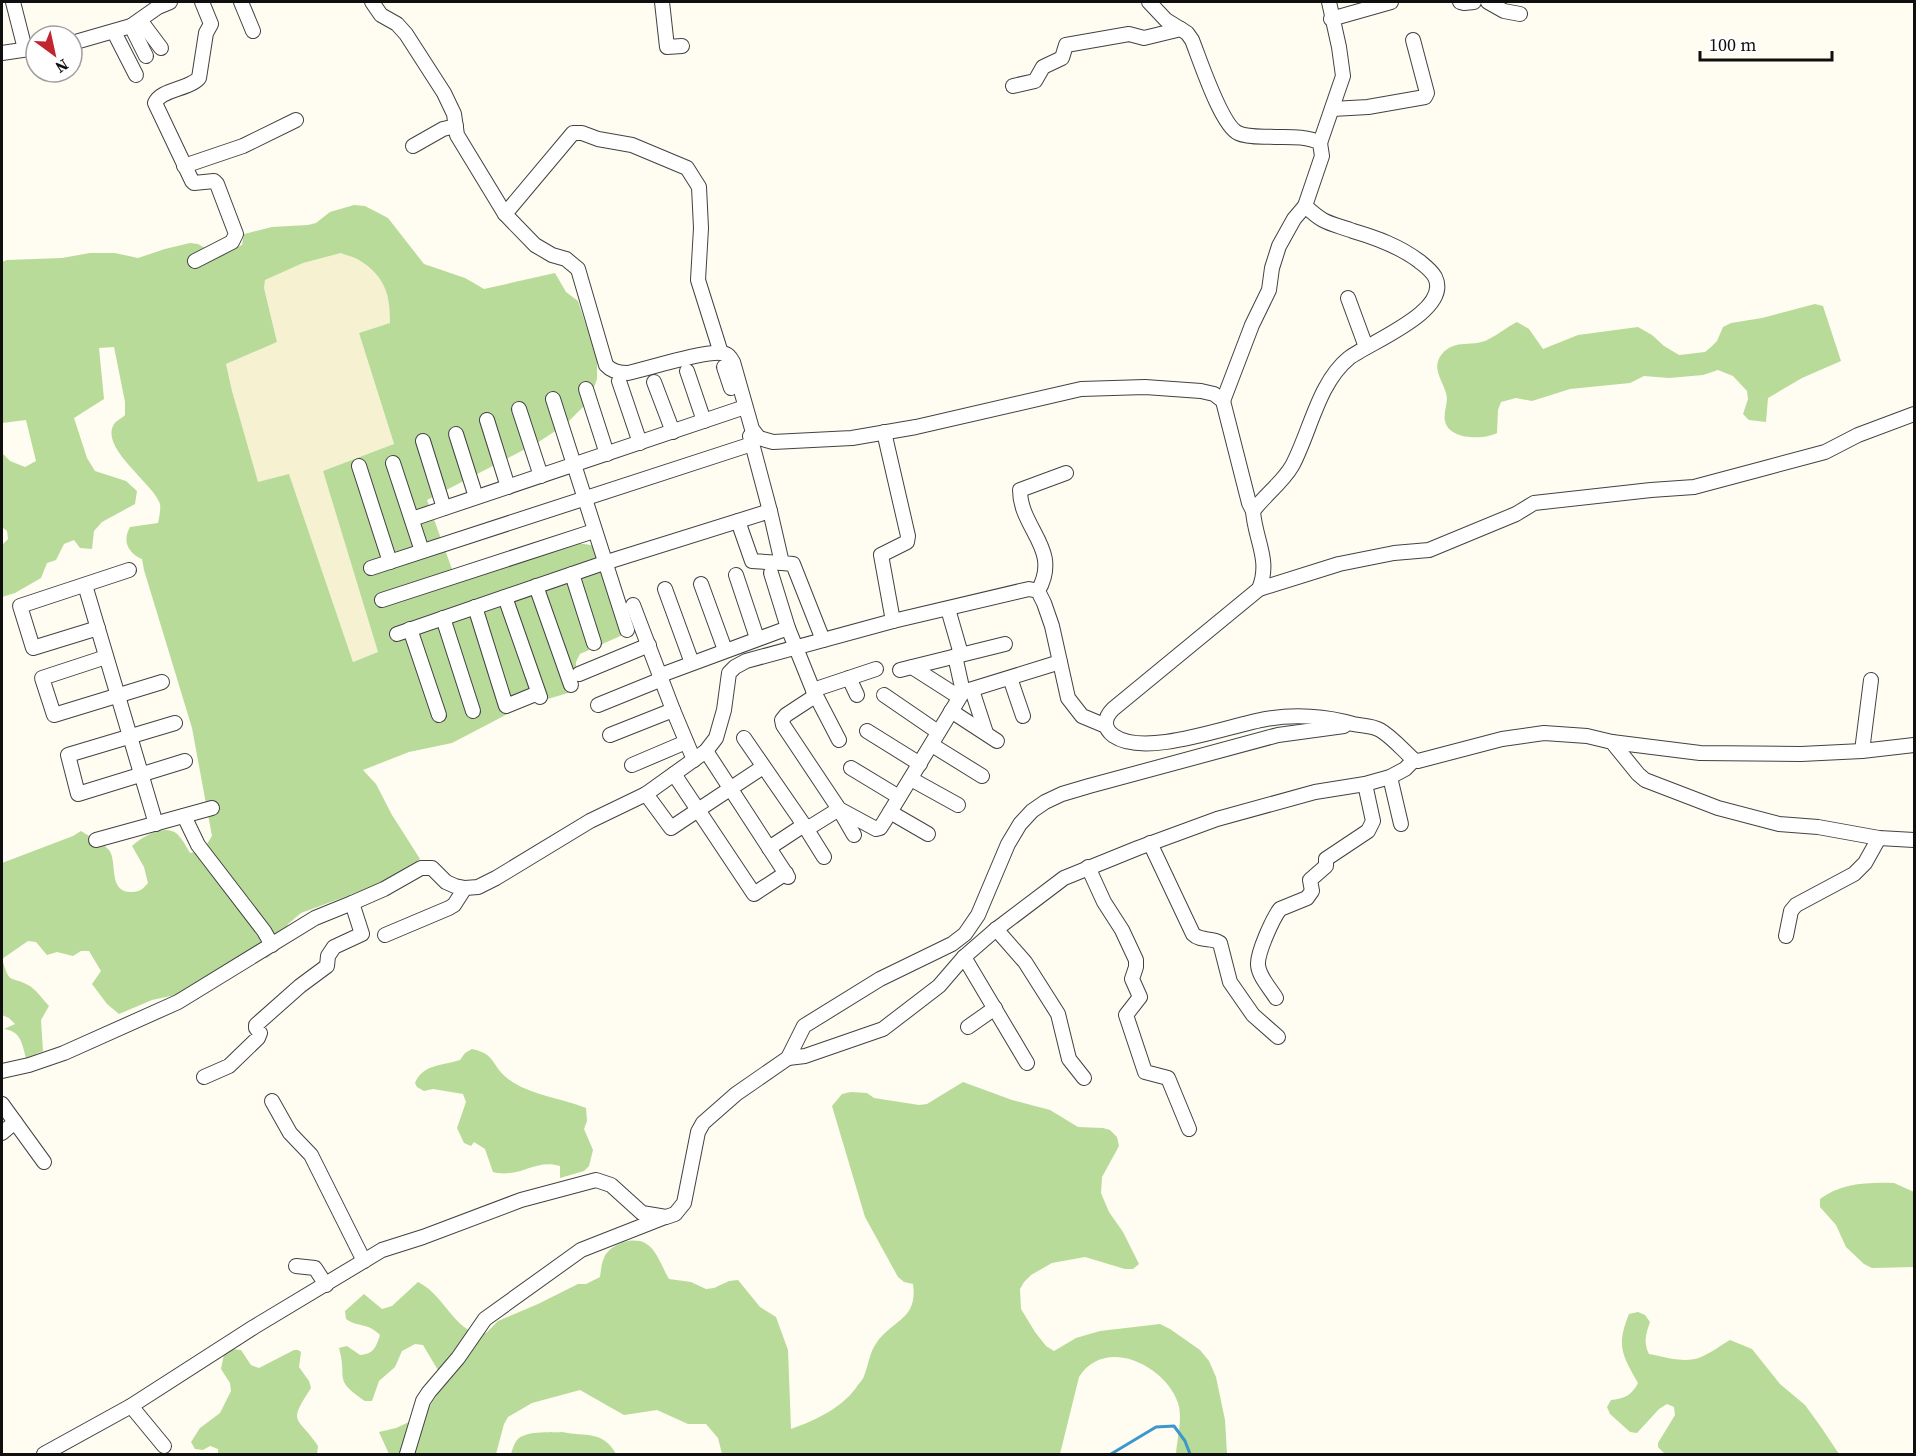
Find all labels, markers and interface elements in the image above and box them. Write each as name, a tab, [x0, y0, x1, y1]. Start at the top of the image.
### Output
north arrow	[24, 24, 84, 84]
scale bar	[1700, 24, 1832, 62]
text: 100 m	[1709, 32, 1756, 57]
text: N	[51, 54, 73, 79]

